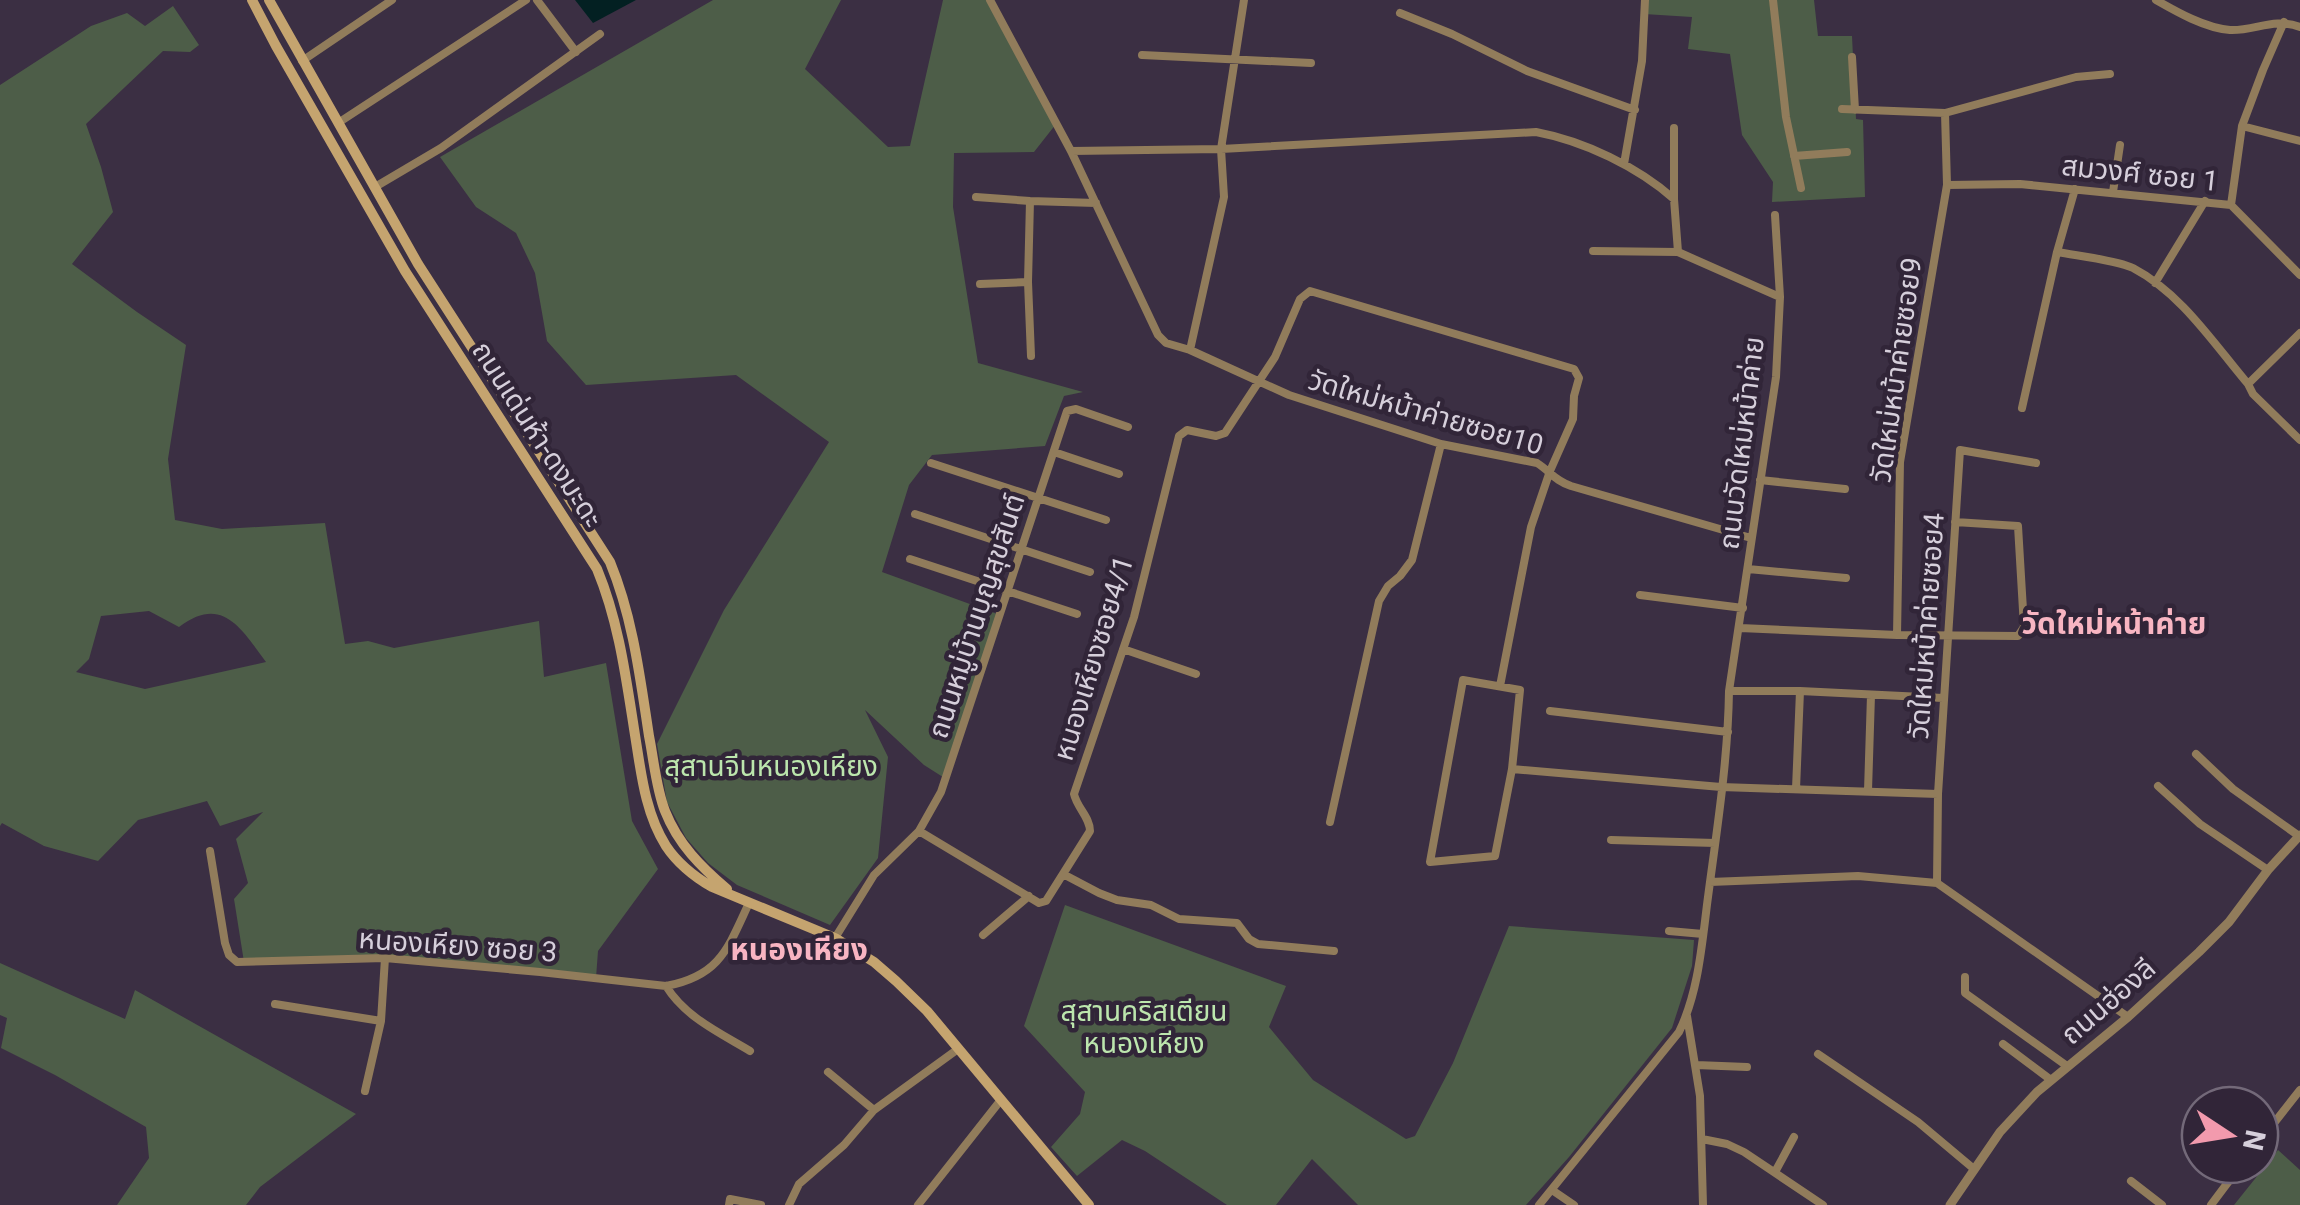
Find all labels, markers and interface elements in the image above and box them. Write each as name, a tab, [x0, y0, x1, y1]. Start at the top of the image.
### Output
street label: สมวงศ์ ซอย 1	[2060, 149, 2220, 198]
street label: วัดใหม่หน้าค่ายซอย9	[1864, 255, 1929, 485]
street label: ถนนเด่นห้า-ดงมะดะ	[465, 335, 610, 533]
street label: ถนนวัดใหม่หน้าค่าย	[1712, 335, 1771, 551]
street label: วัดใหม่หน้าค่ายซอย10	[1305, 363, 1547, 462]
street label: ถนนหมู่บ้านบุญสุขสันต์	[921, 490, 1033, 743]
street label: วัดใหม่หน้าค่ายซอย4	[1902, 511, 1951, 740]
street label: หนองเหียงซอย4/1	[1047, 552, 1140, 765]
district label: วัดใหม่หน้าค่าย	[2022, 606, 2206, 641]
park label: สุสานจีนหนองเหียง	[664, 750, 878, 783]
street label: หนองเหียง ซอย 3	[358, 922, 558, 969]
district label: หนองเหียง	[730, 932, 868, 967]
street label: ถนนฮ่องลี	[2054, 952, 2162, 1051]
park label: สุสานคริสเตียน หนองเหียง	[1060, 995, 1228, 1060]
north arrow	[2180, 1085, 2280, 1185]
text: N	[2236, 1127, 2272, 1153]

